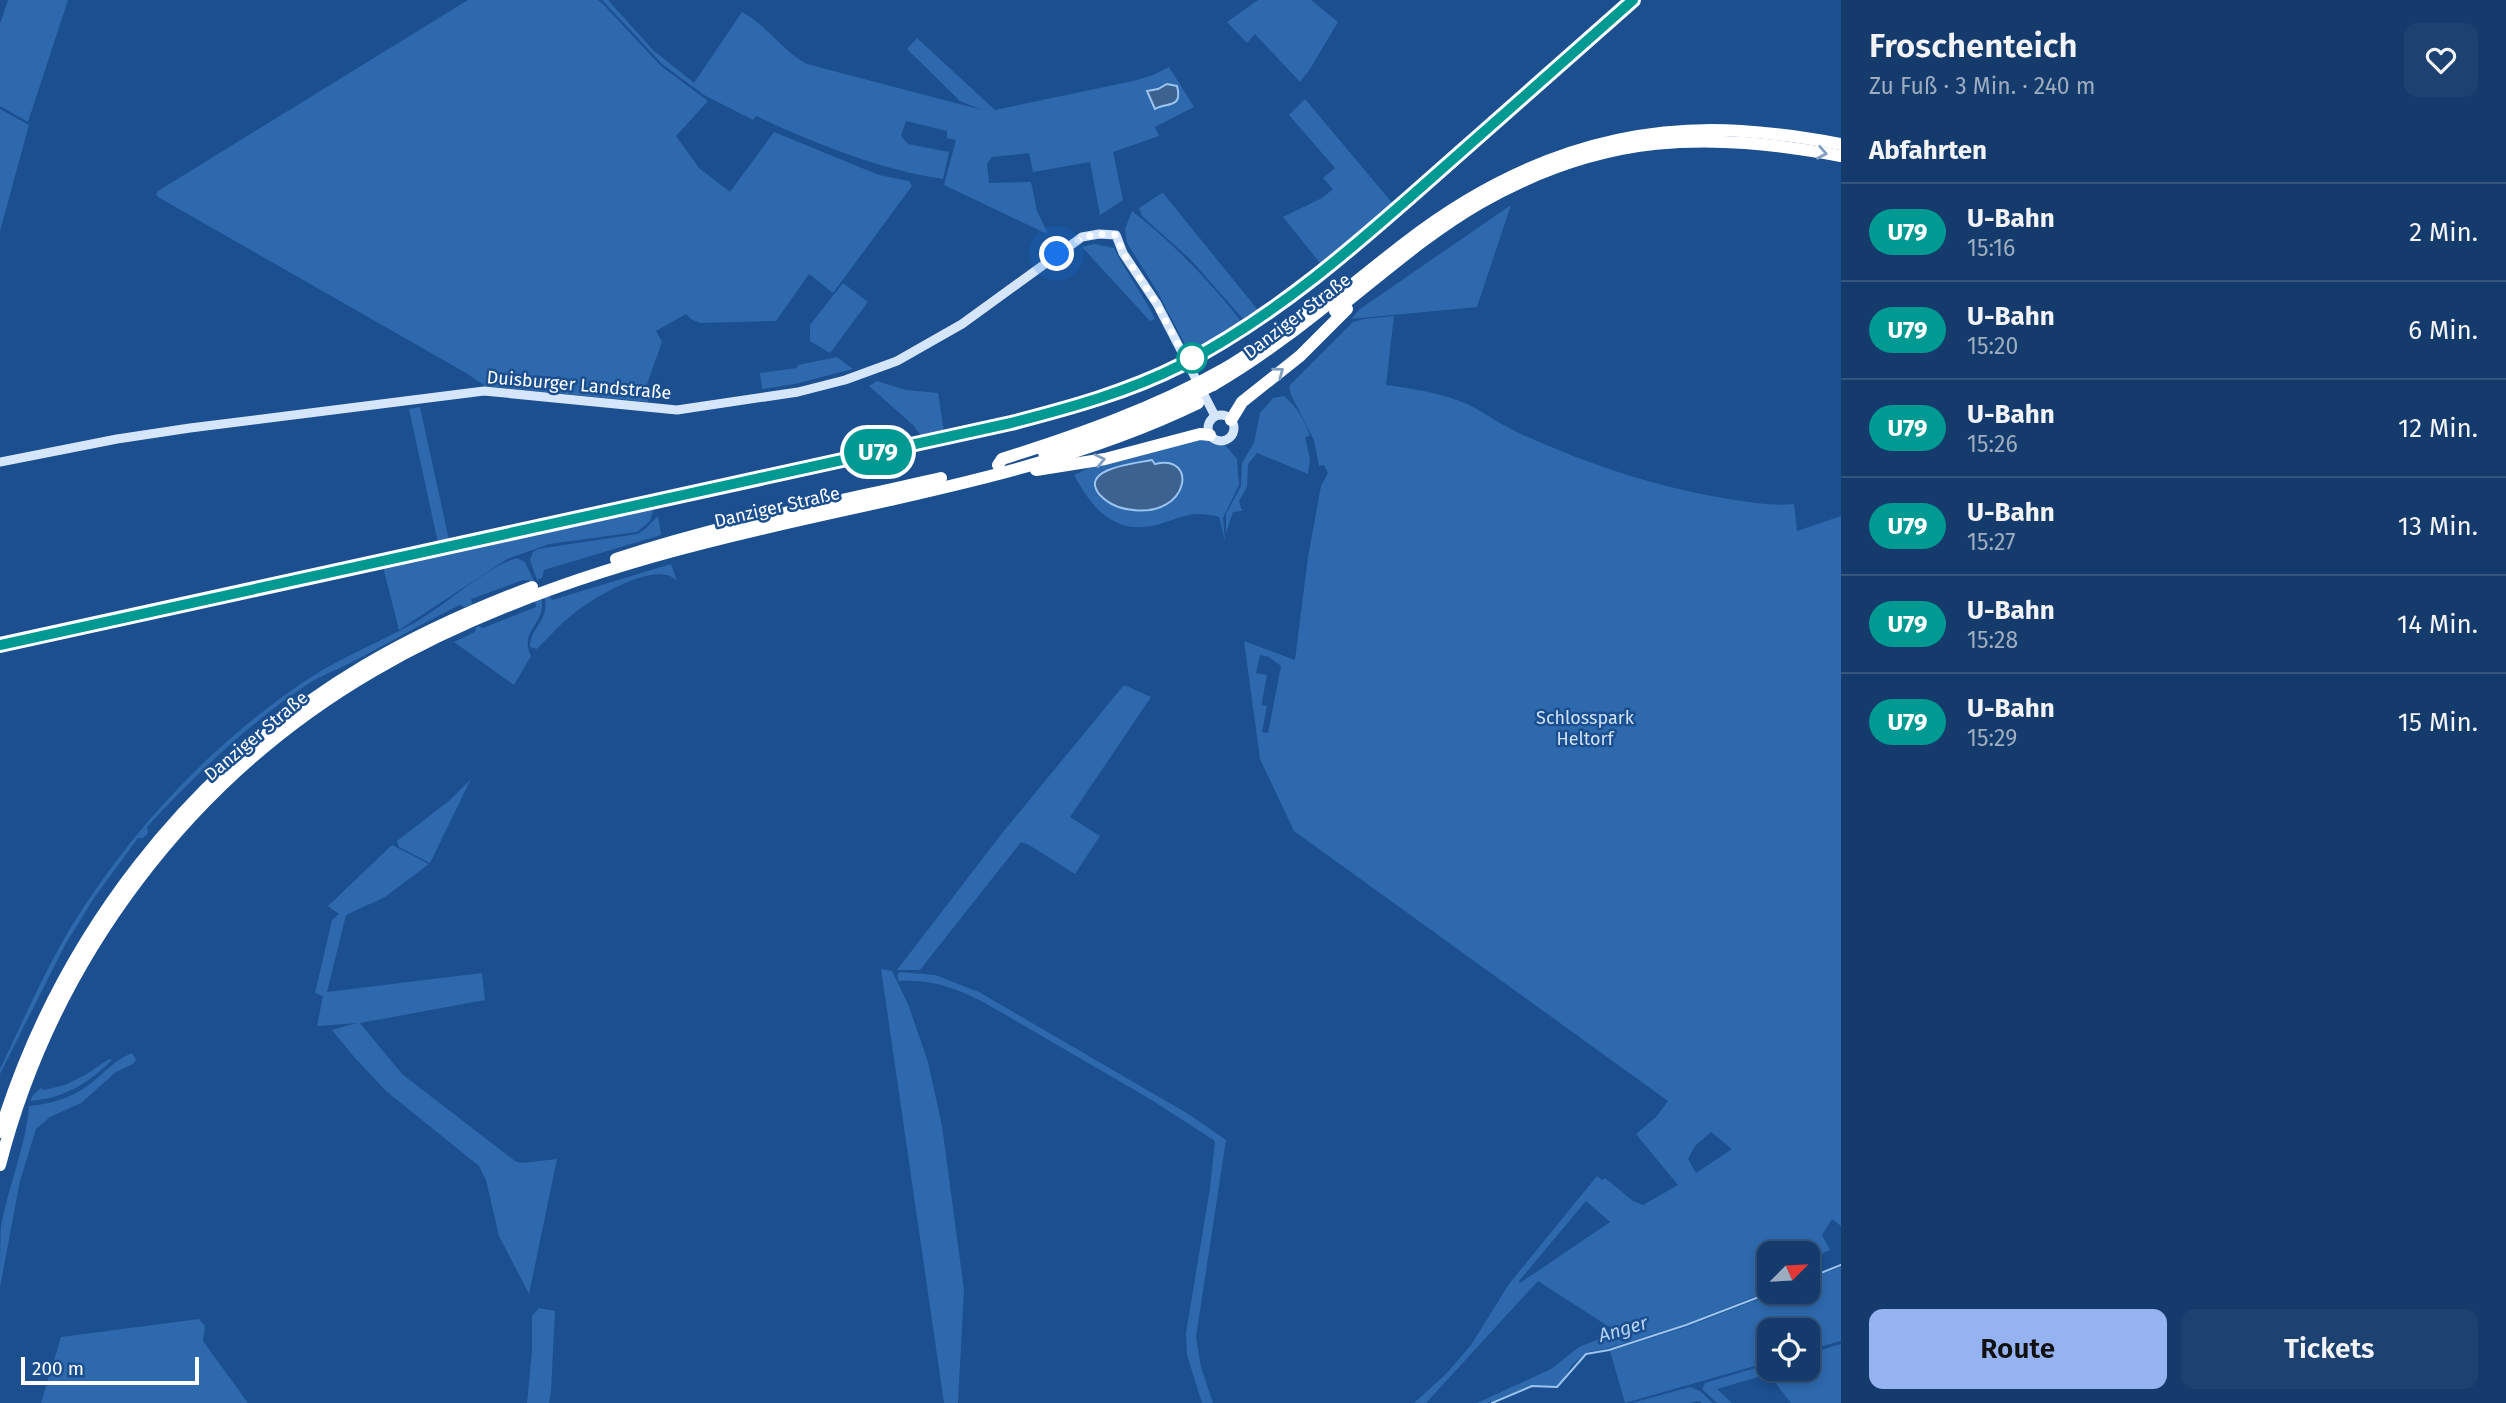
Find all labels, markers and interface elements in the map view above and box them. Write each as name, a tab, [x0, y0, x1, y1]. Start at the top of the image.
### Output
button: heart	[2404, 23, 2478, 97]
text: Froschenteich	[1869, 26, 2078, 66]
text: Zu Fuß · 3 Min. · 240 m	[1869, 72, 2096, 100]
text: Abfahrten	[1869, 135, 1987, 166]
one-way arrow	[1816, 144, 1828, 159]
text: U-Bahn	[1967, 203, 2055, 234]
text: 2 Min.	[2409, 217, 2478, 248]
text: U79	[1888, 218, 1927, 246]
text: 15:16	[1967, 234, 2015, 262]
your location	[1039, 236, 1074, 271]
street label: Danziger Straße	[1239, 269, 1355, 363]
text: U-Bahn	[1967, 301, 2055, 332]
text: 6 Min.	[2408, 315, 2478, 346]
text: U79	[1888, 316, 1927, 344]
text: 15:20	[1967, 332, 2018, 360]
unlabelled marker	[1177, 343, 1207, 373]
street label: Duisburger Landstraße	[486, 366, 672, 404]
one-way arrow	[1271, 368, 1284, 380]
text: U-Bahn	[1967, 399, 2055, 430]
text: 12 Min.	[2398, 413, 2478, 444]
text: U79	[1888, 414, 1927, 442]
line badge: U79	[838, 429, 918, 475]
text: 15:26	[1967, 430, 2018, 458]
text: U79	[858, 438, 898, 466]
one-way arrow	[1094, 454, 1106, 469]
street label: Danziger Straße	[712, 482, 842, 532]
text: U-Bahn	[1967, 497, 2055, 528]
text: 13 Min.	[2398, 511, 2478, 542]
text: U79	[1888, 512, 1927, 540]
text: 15:27	[1967, 528, 2015, 556]
text: U-Bahn	[1967, 595, 2055, 626]
text: 14 Min.	[2397, 609, 2478, 640]
text: U79	[1888, 610, 1927, 638]
text: 15:28	[1967, 626, 2018, 654]
street label: Danziger Straße	[200, 686, 312, 786]
text: U-Bahn	[1967, 693, 2055, 724]
park label: Schlosspark Heltorf	[1536, 707, 1635, 750]
text: 15 Min.	[2398, 707, 2478, 738]
text: U79	[1888, 708, 1927, 736]
text: 15:29	[1967, 724, 2017, 752]
north arrow	[1757, 1241, 1820, 1304]
map controls	[1757, 1241, 1820, 1381]
button: Route	[1869, 1309, 2167, 1389]
button: Tickets	[2181, 1309, 2478, 1389]
water label: Anger	[1595, 1311, 1651, 1347]
button: locate	[1757, 1318, 1820, 1381]
scale bar	[21, 1354, 200, 1386]
text: 200 m	[32, 1357, 84, 1380]

